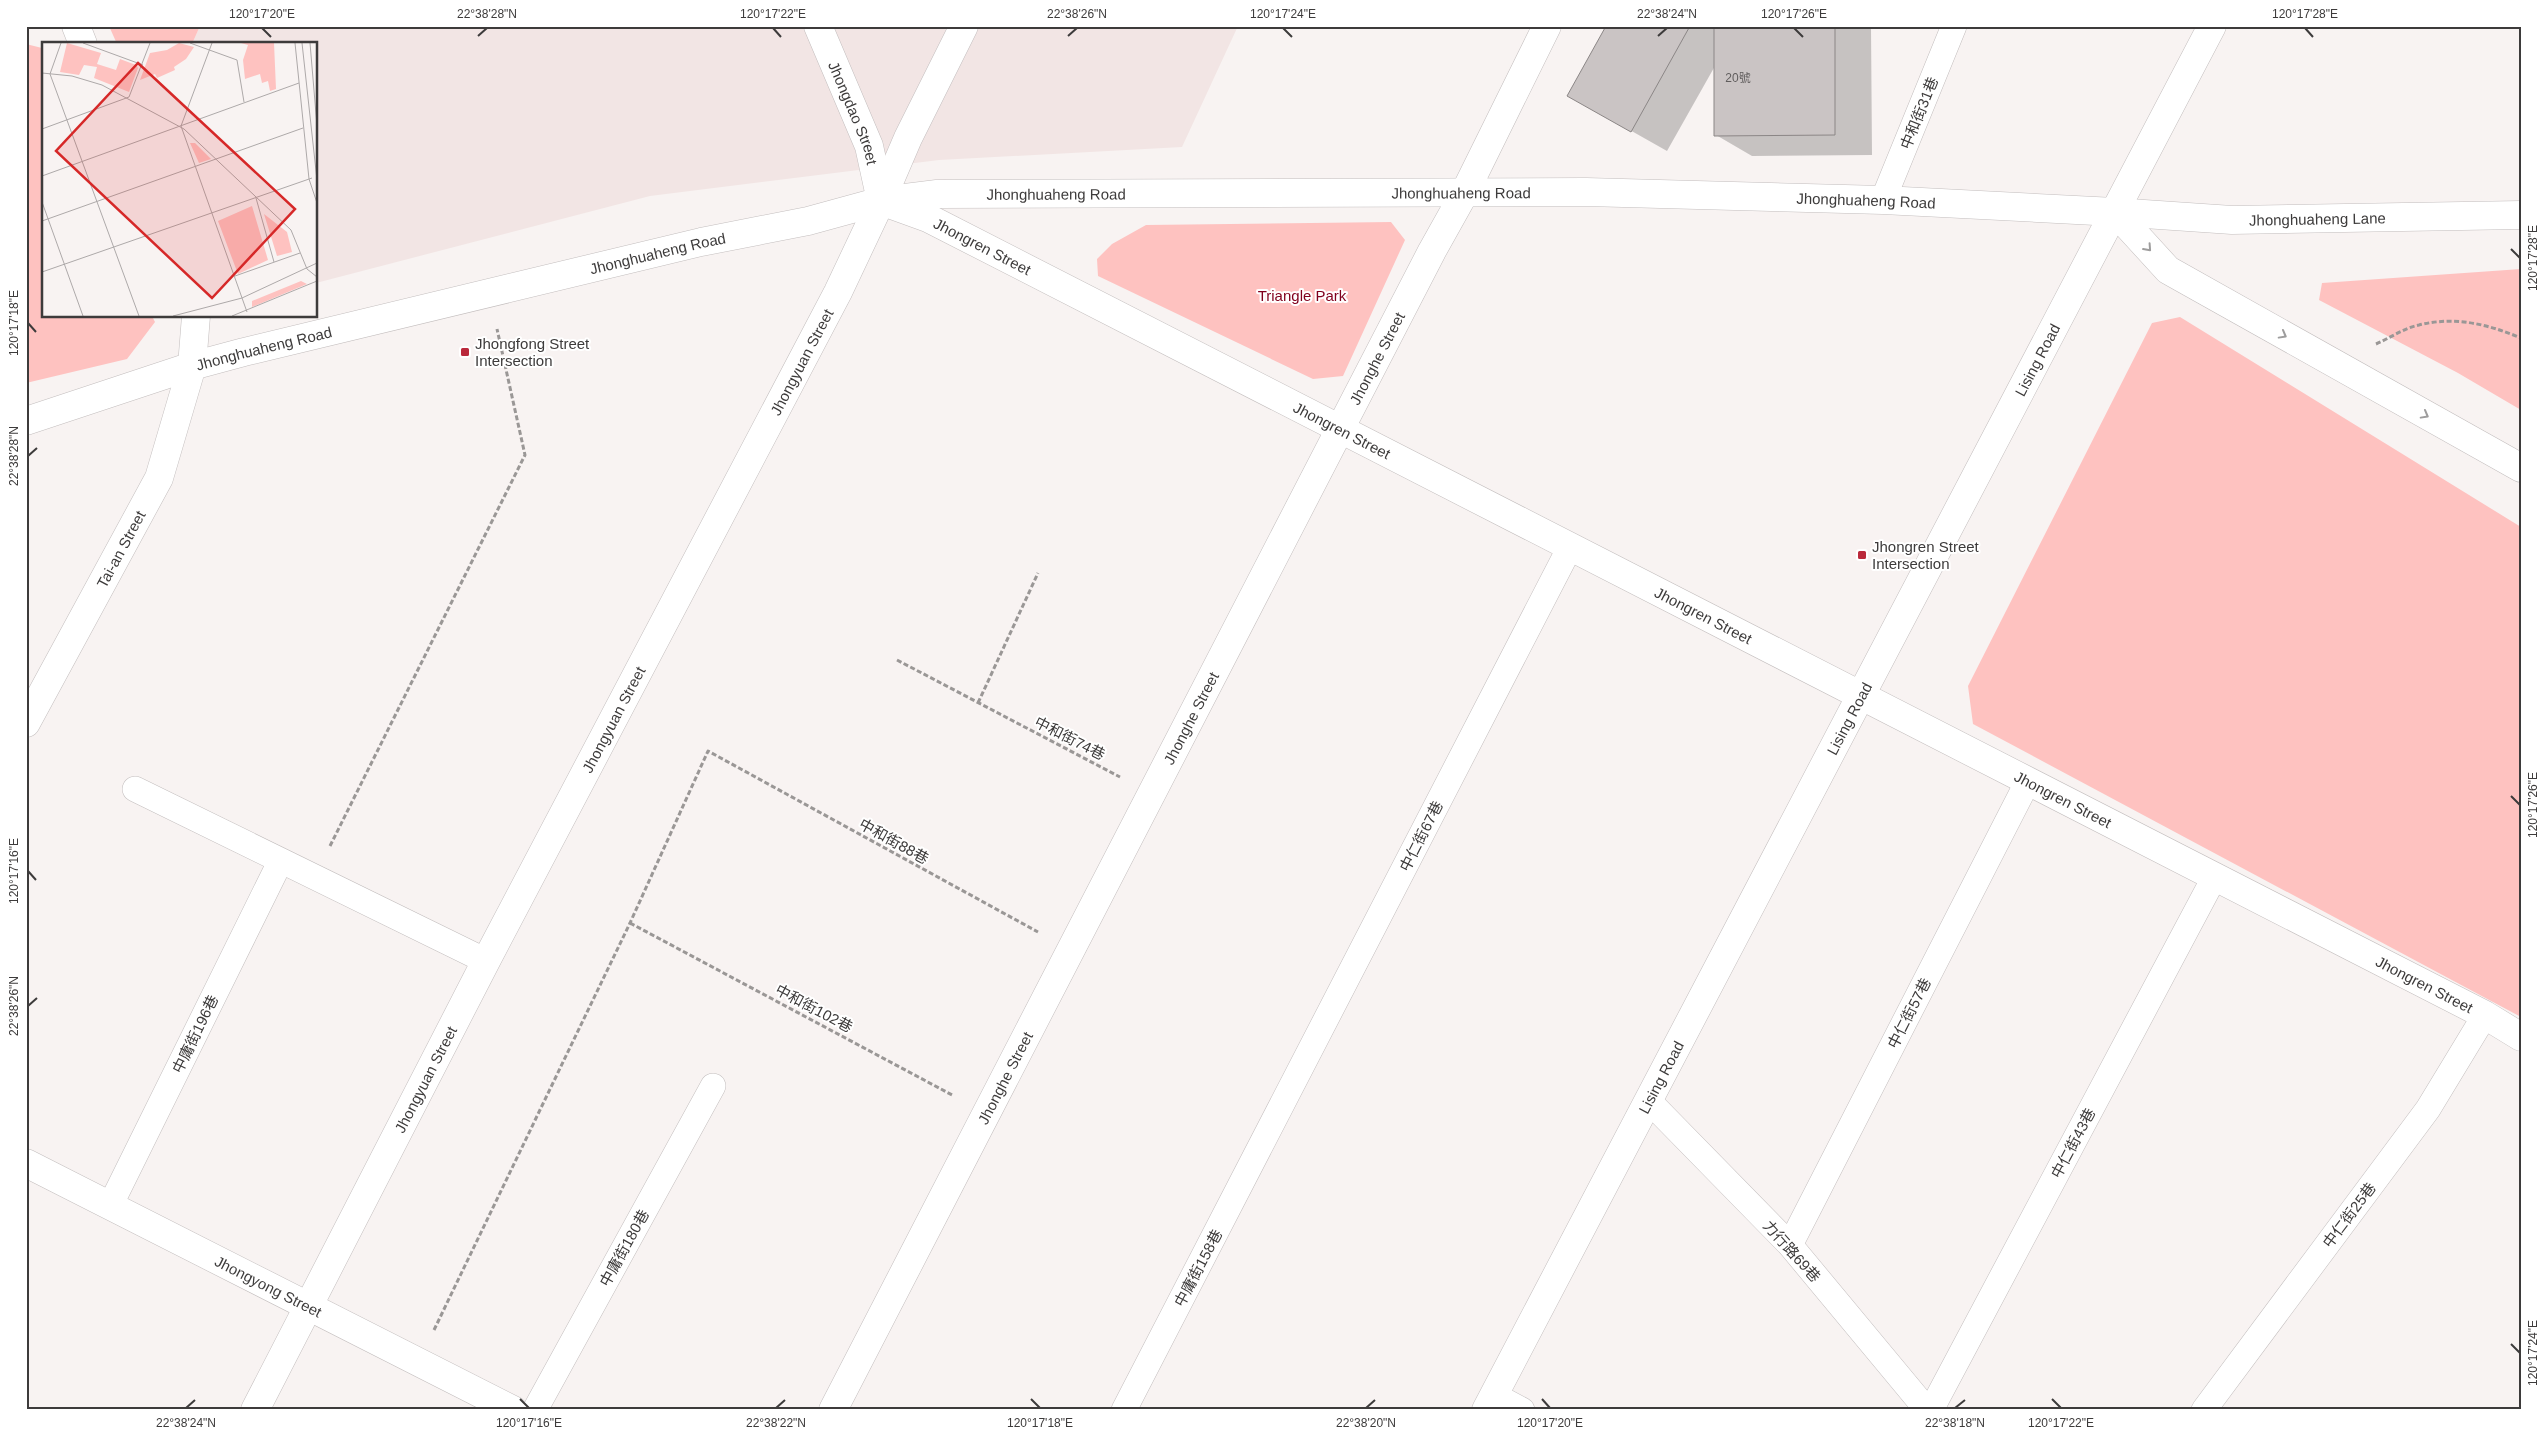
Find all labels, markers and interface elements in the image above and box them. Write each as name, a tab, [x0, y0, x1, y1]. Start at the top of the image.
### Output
text: 120°17'20"E	[229, 7, 295, 21]
text: 22°38'28"N	[457, 7, 517, 21]
text: 120°17'22"E	[740, 7, 806, 21]
text: 22°38'26"N	[1047, 7, 1107, 21]
text: 120°17'24"E	[1250, 7, 1316, 21]
text: 22°38'24"N	[1637, 7, 1697, 21]
text: 120°17'26"E	[1761, 7, 1827, 21]
text: 120°17'28"E	[2272, 7, 2338, 21]
inset map	[42, 42, 318, 318]
street label: Jhongdao Street	[825, 59, 881, 167]
house number: 20號	[1725, 71, 1751, 85]
street label: 中和街31巷	[1897, 74, 1941, 152]
street label: Jhonghuaheng Road	[1391, 184, 1531, 201]
street label: Jhonghuaheng Road	[986, 185, 1126, 202]
street label: Jhonghuaheng Road	[1796, 189, 1936, 211]
street label: Jhonghuaheng Lane	[2249, 209, 2386, 228]
street label: Jhongren Street	[931, 214, 1035, 278]
text: 120°17'28"E	[2526, 225, 2540, 291]
street label: Jhonghuaheng Road	[588, 229, 727, 277]
one-way arrow	[2142, 242, 2151, 251]
park label: Triangle Park	[1258, 287, 1347, 304]
text: 120°17'18"E	[7, 290, 21, 356]
street label: Jhongyuan Street	[766, 305, 837, 418]
street label: Jhonghe Street	[1346, 308, 1408, 407]
street label: Lising Road	[2011, 321, 2063, 399]
street label: Jhonghuaheng Road	[194, 323, 333, 373]
one-way arrow	[2278, 329, 2287, 339]
place label: Jhongfong Street Intersection	[475, 335, 590, 369]
marker: Jhongfong Street Intersection	[459, 346, 471, 358]
street label: Jhongren Street	[1291, 398, 1394, 462]
one-way arrow	[2419, 408, 2428, 418]
text: 22°38'28"N	[7, 426, 21, 486]
street label: Tai-an Street	[93, 507, 149, 590]
place label: Jhongren Street Intersection	[1872, 538, 1980, 572]
marker: Jhongren Street Intersection	[1856, 549, 1868, 561]
street label: Jhongren Street	[1652, 583, 1756, 647]
street label: Jhongyuan Street	[578, 663, 648, 775]
street label: Jhonghe Street	[1160, 668, 1222, 767]
street label: Lising Road	[1823, 679, 1875, 757]
street label: 中和街74巷	[1032, 713, 1108, 763]
street label: Jhongren Street	[2012, 767, 2115, 831]
text: 120°17'26"E	[2526, 772, 2540, 838]
street label: 中仁街67巷	[1396, 798, 1446, 874]
street label: 中和街88巷	[856, 815, 932, 867]
text: 120°17'16"E	[7, 838, 21, 904]
street label: Jhongren Street	[2373, 952, 2477, 1016]
street label: 中仁街57巷	[1884, 975, 1934, 1051]
text: 22°38'26"N	[7, 976, 21, 1036]
street label: 中和街102巷	[772, 981, 856, 1035]
street label: 中庸街196巷	[169, 992, 221, 1076]
street label: Jhongyuan Street	[391, 1022, 460, 1135]
street label: Jhonghe Street	[974, 1028, 1036, 1127]
street label: Lising Road	[1635, 1038, 1687, 1116]
street label: 中仁街43巷	[2047, 1105, 2099, 1181]
street label: 中仁街25巷	[2319, 1179, 2379, 1251]
street label: 中庸街180巷	[596, 1207, 652, 1289]
street label: 力行路69巷	[1760, 1217, 1824, 1285]
street label: 中庸街158巷	[1171, 1226, 1225, 1310]
street label: Jhongyong Street	[212, 1252, 326, 1321]
text: 120°17'24"E	[2526, 1320, 2540, 1386]
text: 22°38'24"N	[156, 1416, 216, 1430]
text: 120°17'16"E	[496, 1416, 562, 1430]
text: 22°38'22"N	[746, 1416, 806, 1430]
text: 120°17'18"E	[1007, 1416, 1073, 1430]
text: 22°38'20"N	[1336, 1416, 1396, 1430]
text: 120°17'20"E	[1517, 1416, 1583, 1430]
text: 22°38'18"N	[1925, 1416, 1985, 1430]
text: 120°17'22"E	[2028, 1416, 2094, 1430]

